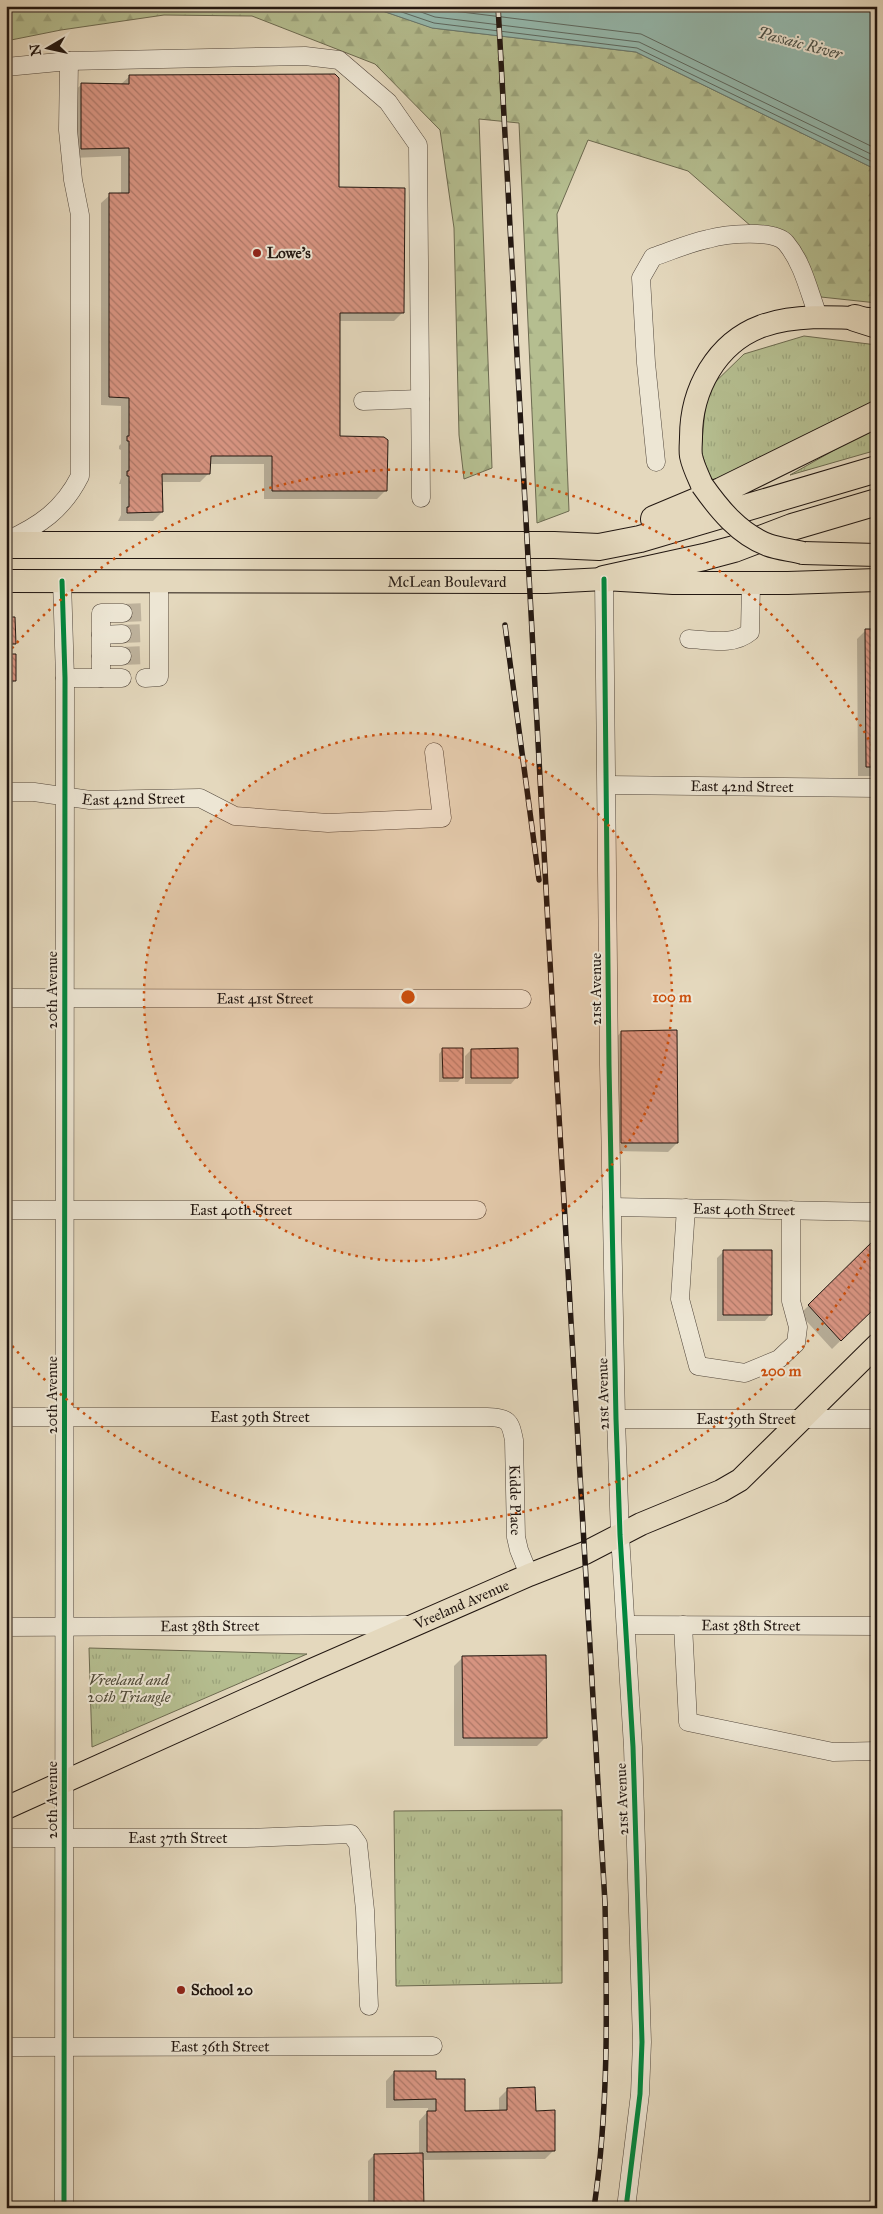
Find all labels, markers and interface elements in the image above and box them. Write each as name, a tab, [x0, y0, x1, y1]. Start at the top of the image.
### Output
north arrow	[22, 22, 72, 72]
water label: Passaic River	[756, 23, 846, 64]
text: N	[26, 43, 45, 57]
place label: Lowe's	[267, 244, 311, 262]
marker: Lowe's	[251, 247, 263, 259]
street label: McLean Boulevard	[387, 573, 507, 591]
street label: East 42nd Street	[690, 777, 794, 796]
street label: East 42nd Street	[81, 789, 186, 809]
street label: 20th Avenue	[43, 951, 61, 1029]
street label: 21st Avenue	[587, 953, 605, 1025]
centre of rings	[399, 988, 417, 1006]
text: 100 m	[652, 988, 692, 1006]
street label: East 41st Street	[217, 989, 314, 1008]
street label: East 40th Street	[693, 1200, 796, 1219]
street label: East 40th Street	[190, 1201, 293, 1219]
street label: 20th Avenue	[43, 1356, 61, 1434]
street label: 21st Avenue	[593, 1358, 613, 1430]
text: 200 m	[761, 1362, 802, 1380]
street label: East 39th Street	[210, 1408, 310, 1426]
street label: East 39th Street	[696, 1410, 796, 1428]
street label: Kidde Place	[506, 1464, 525, 1536]
street label: Vreeland Avenue	[410, 1576, 512, 1633]
street label: East 38th Street	[701, 1616, 801, 1635]
street label: East 38th Street	[160, 1617, 260, 1635]
park label: Vreeland and 20th Triangle	[88, 1671, 171, 1706]
street label: 20th Avenue	[43, 1761, 61, 1839]
street label: 21st Avenue	[612, 1763, 632, 1835]
street label: East 37th Street	[128, 1829, 228, 1847]
place label: School 20	[191, 1981, 253, 1999]
marker: School 20	[175, 1984, 187, 1996]
street label: East 36th Street	[170, 2037, 270, 2056]

